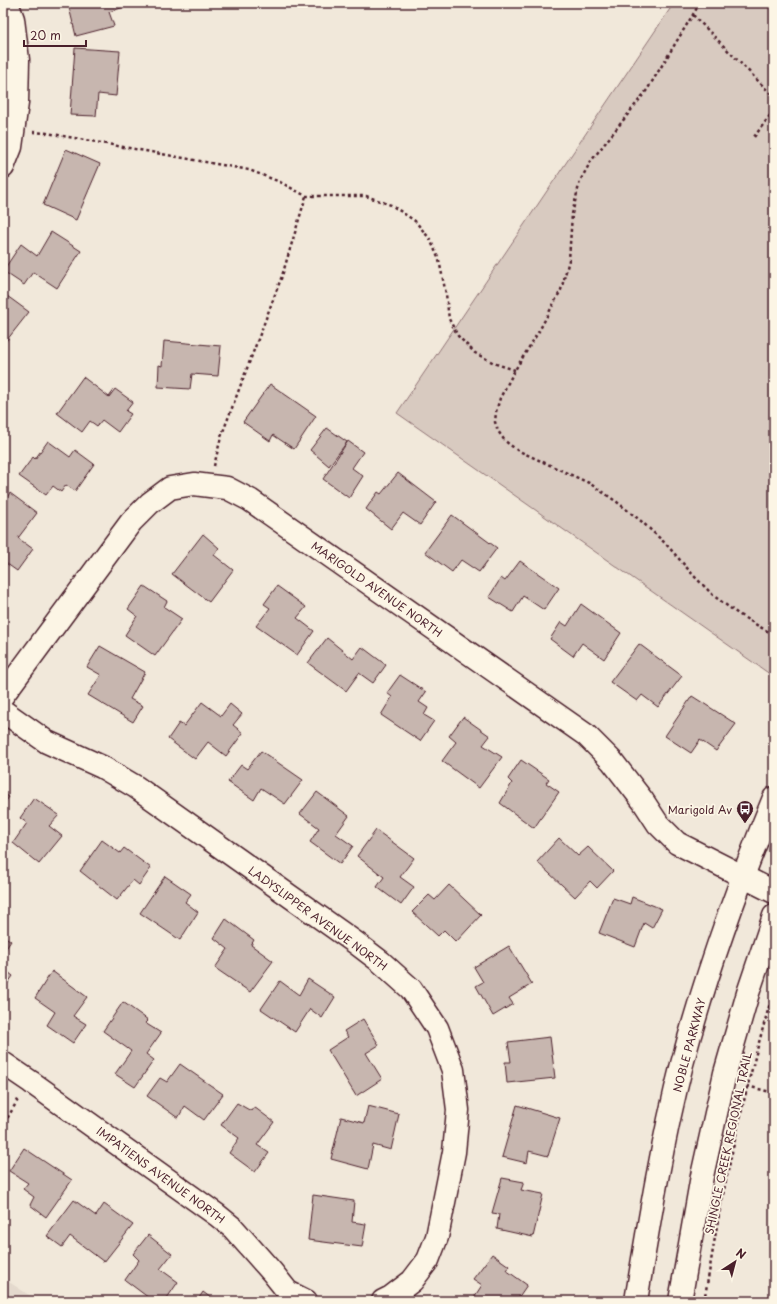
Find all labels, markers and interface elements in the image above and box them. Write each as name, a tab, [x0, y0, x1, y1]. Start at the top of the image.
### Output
scale bar	[24, 22, 86, 48]
text: 20 m	[30, 26, 61, 44]
street label: MARIGOLD AVENUE NORTH	[308, 537, 446, 641]
bus stop icon: Marigold Av	[735, 799, 755, 824]
place label: Marigold Av	[668, 801, 732, 818]
street label: LADYSLIPPER AVENUE NORTH	[245, 862, 391, 974]
street label: NOBLE PARKWAY	[668, 996, 710, 1094]
street label: SHINGLE CREEK REGIONAL TRAIL	[700, 1050, 756, 1236]
street label: IMPATIENS AVENUE NORTH	[93, 1123, 229, 1227]
north arrow	[715, 1242, 755, 1282]
text: N	[733, 1244, 750, 1263]

